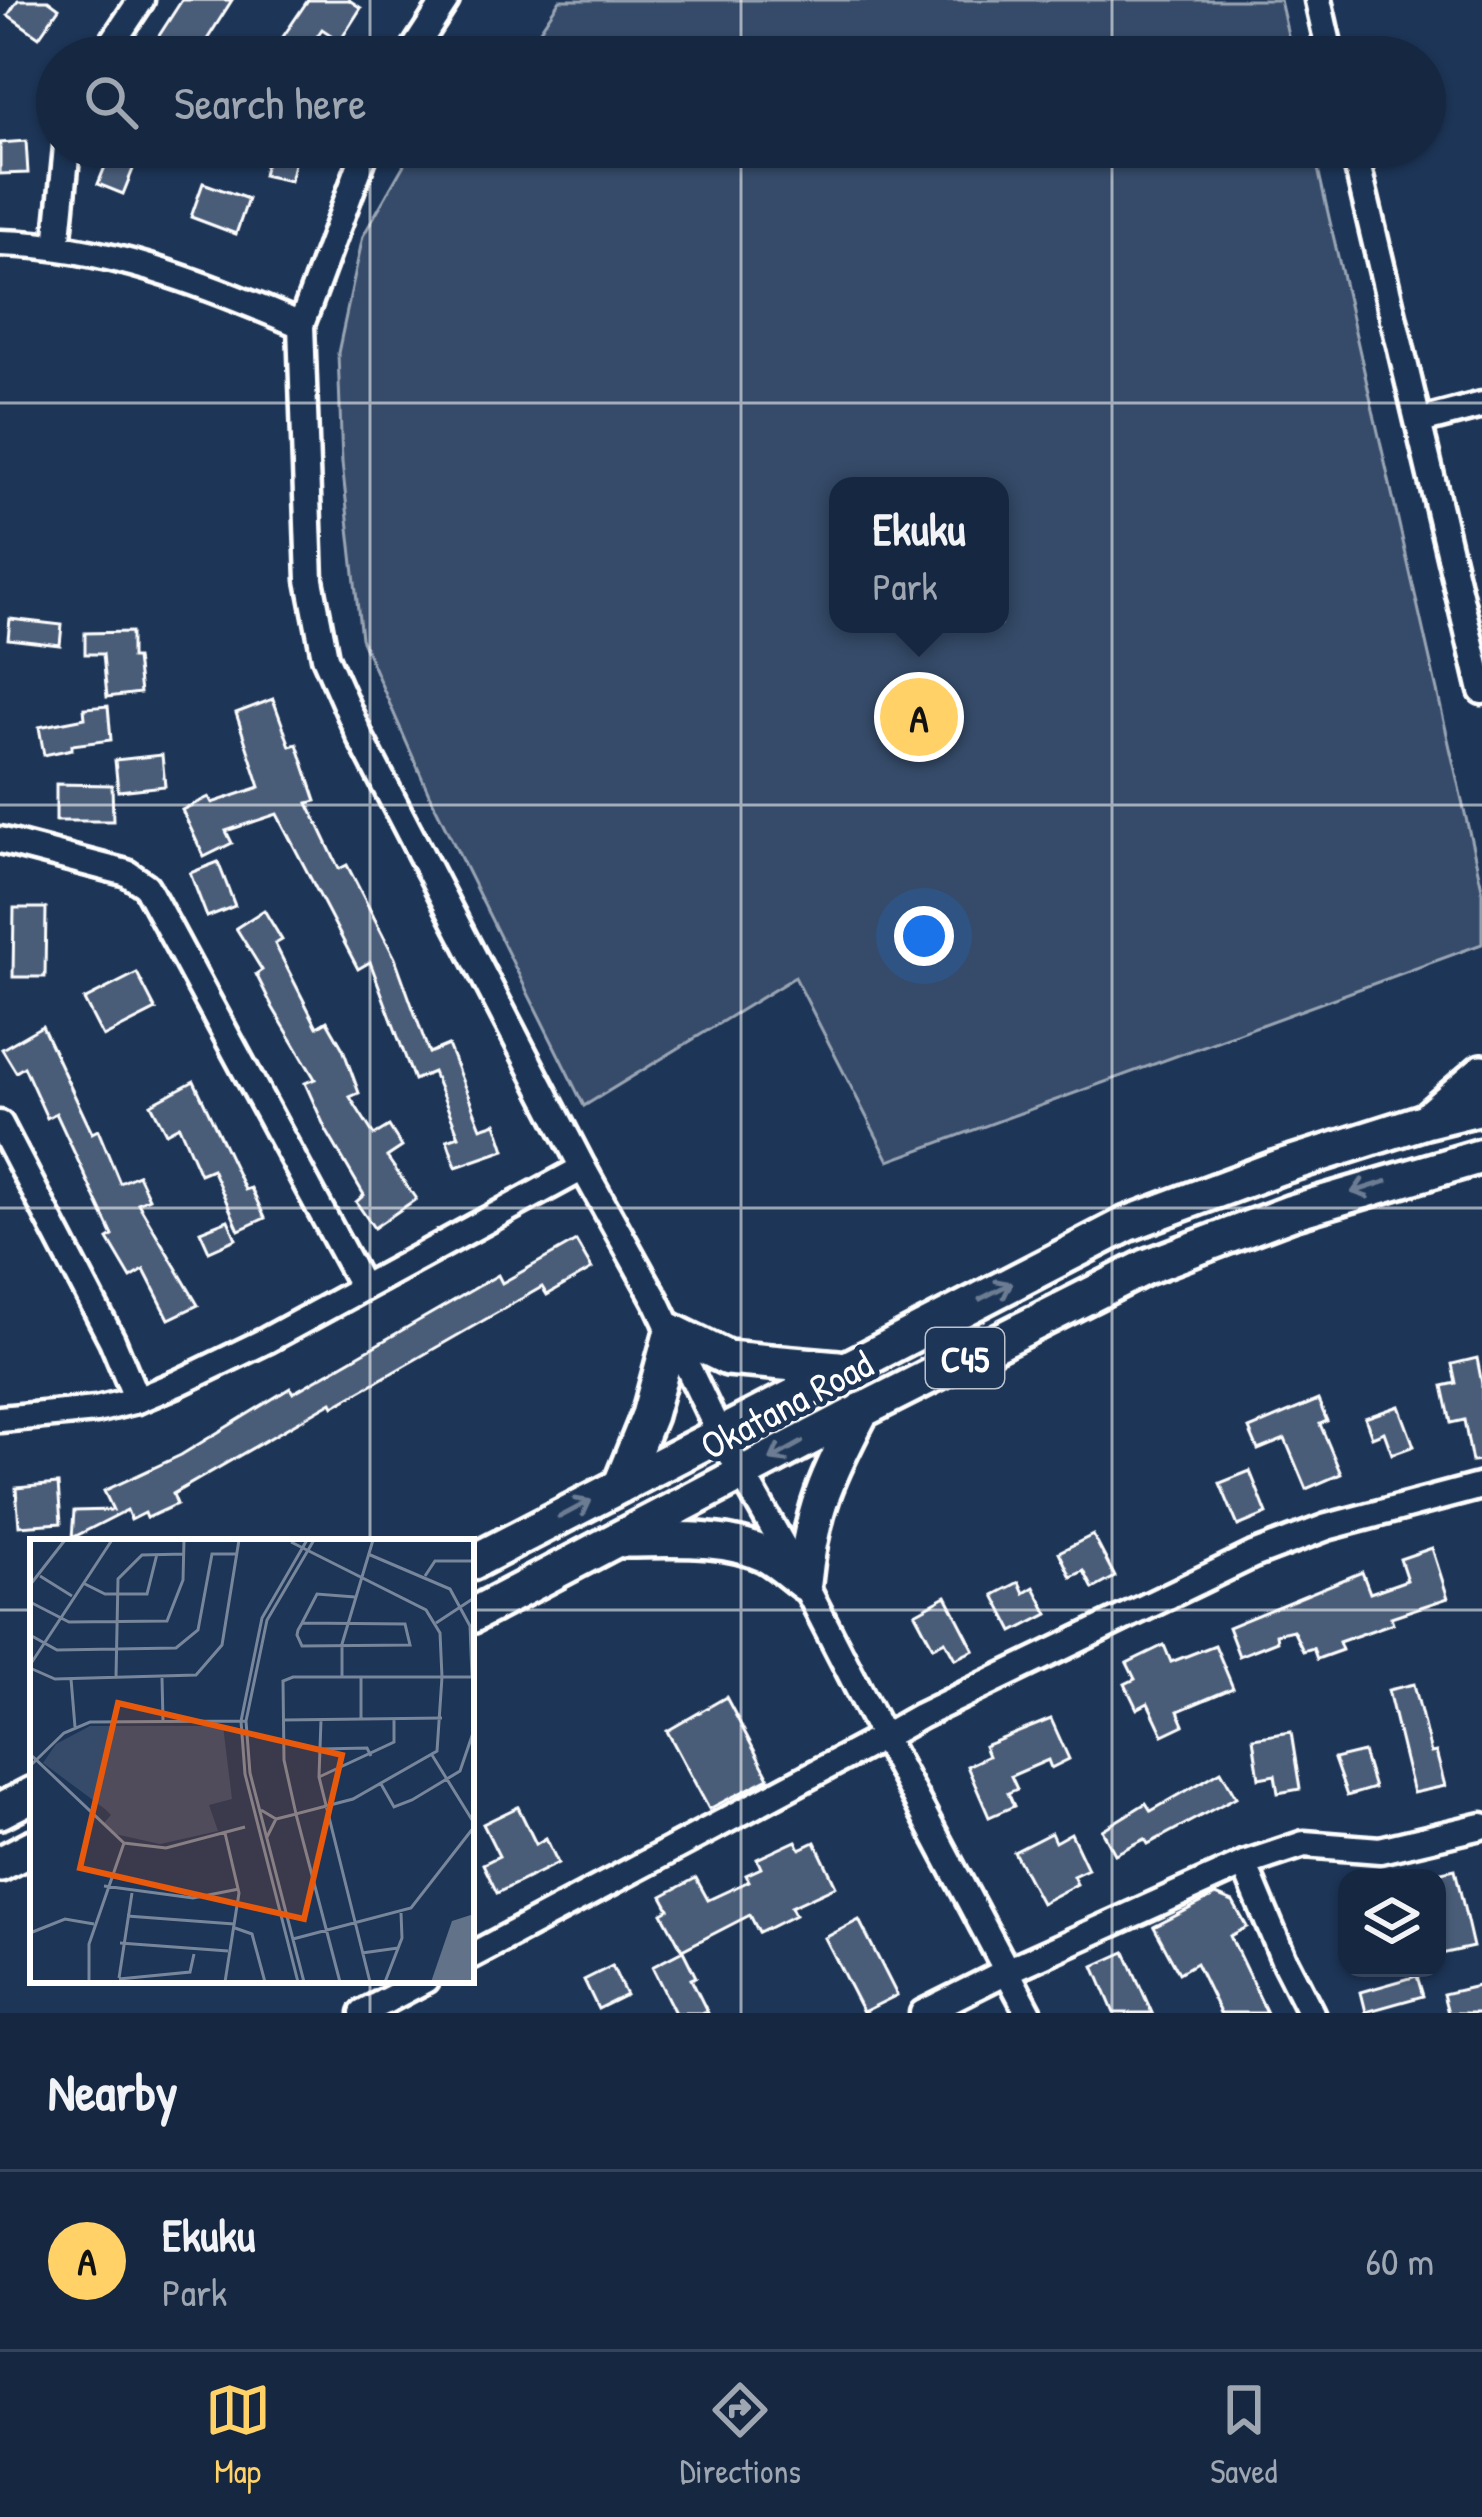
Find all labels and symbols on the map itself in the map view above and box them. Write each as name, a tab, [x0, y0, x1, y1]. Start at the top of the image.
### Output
pin: A	[880, 672, 958, 762]
your location	[894, 906, 954, 966]
one-way arrow	[1351, 1178, 1389, 1200]
one-way arrow	[977, 1278, 1013, 1301]
road number: C45	[926, 1328, 1004, 1388]
street label: Okatana Road	[691, 1337, 881, 1471]
one-way arrow	[769, 1440, 804, 1464]
one-way arrow	[556, 1496, 592, 1519]
inset map	[30, 1539, 474, 1983]

